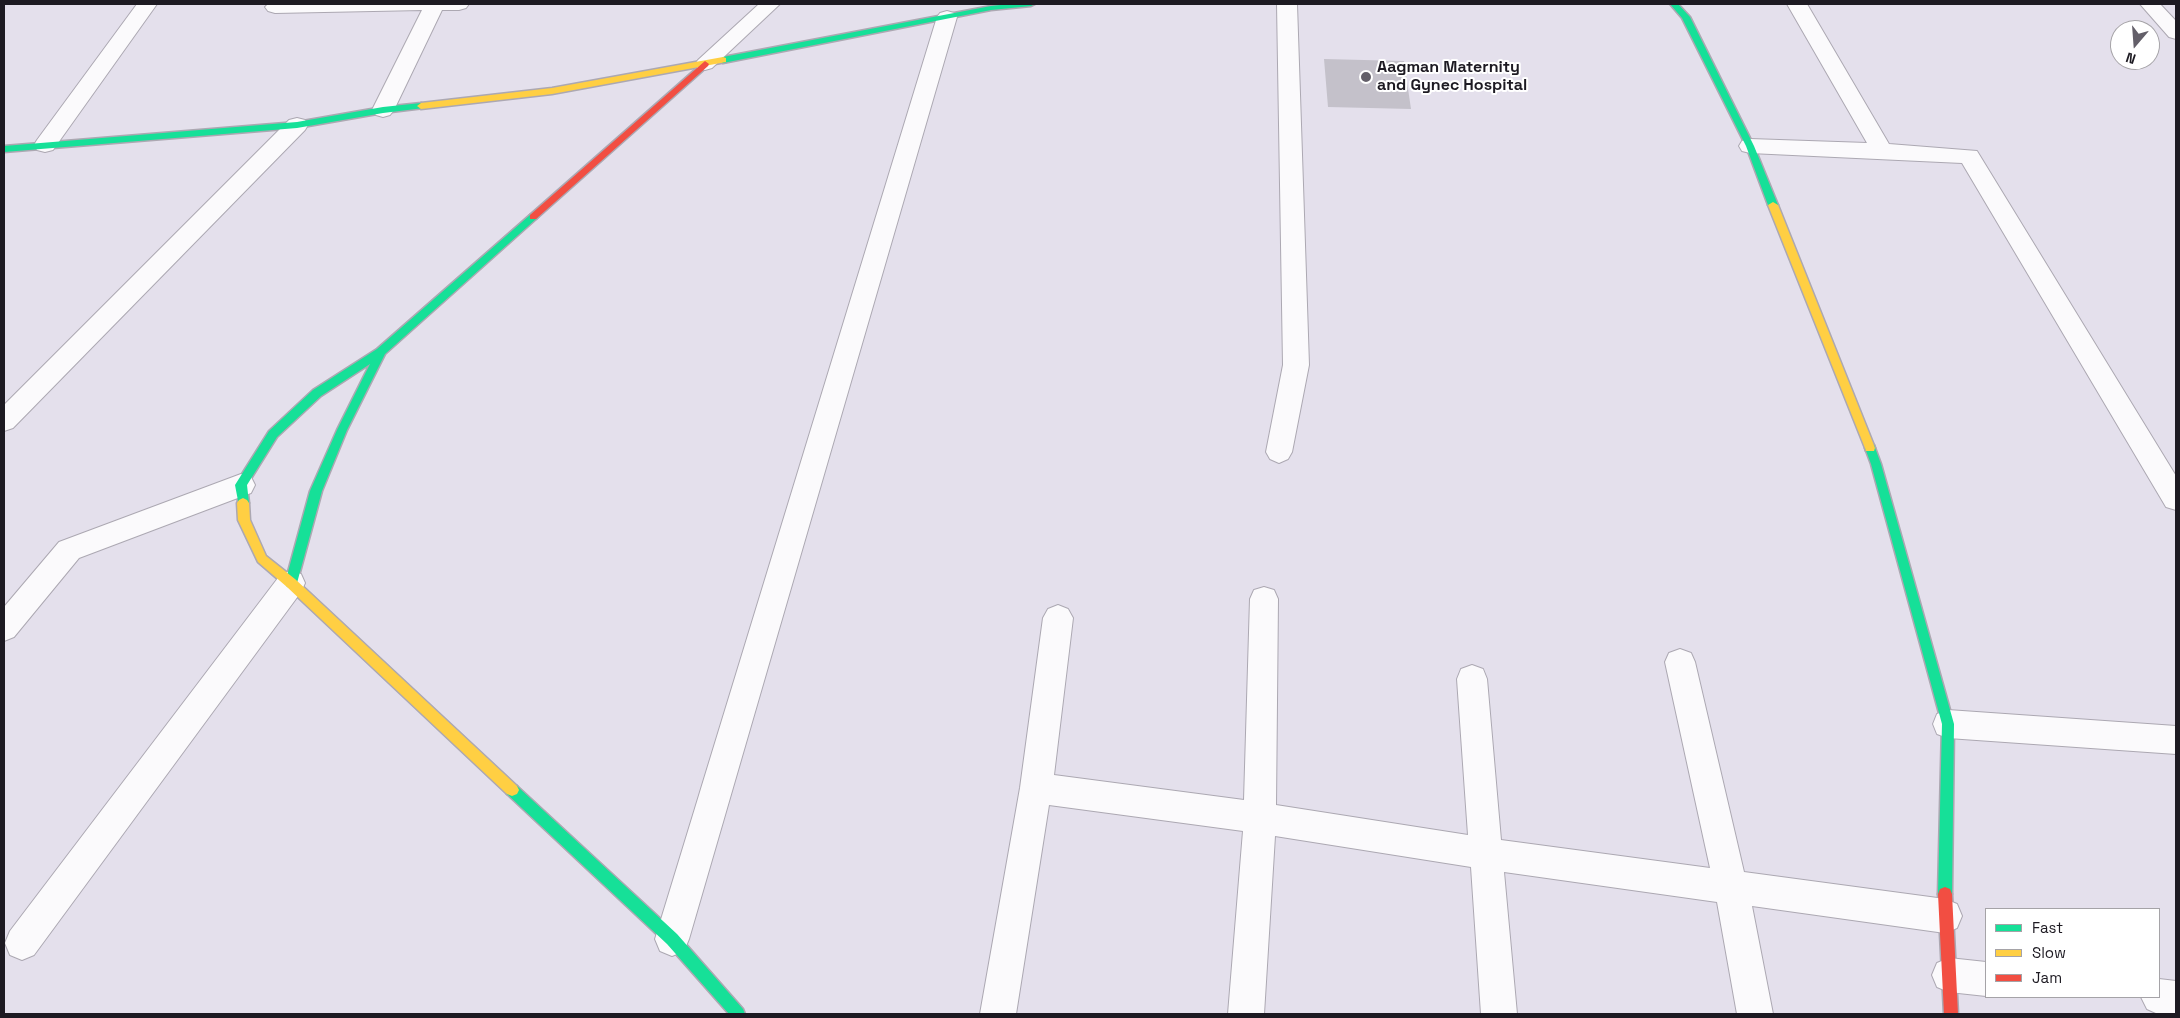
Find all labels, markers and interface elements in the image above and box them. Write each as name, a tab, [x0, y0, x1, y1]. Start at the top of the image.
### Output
north arrow	[2110, 20, 2160, 70]
text: N	[2123, 48, 2138, 68]
place label: Aagman Maternity and Gynec Hospital	[1377, 58, 1527, 96]
marker: Aagman Maternity and Gynec Hospital	[1359, 70, 1373, 84]
legend	[1985, 908, 2160, 998]
text: Fast	[2032, 918, 2063, 937]
text: Slow	[2032, 943, 2066, 962]
text: Jam	[2032, 968, 2062, 987]

